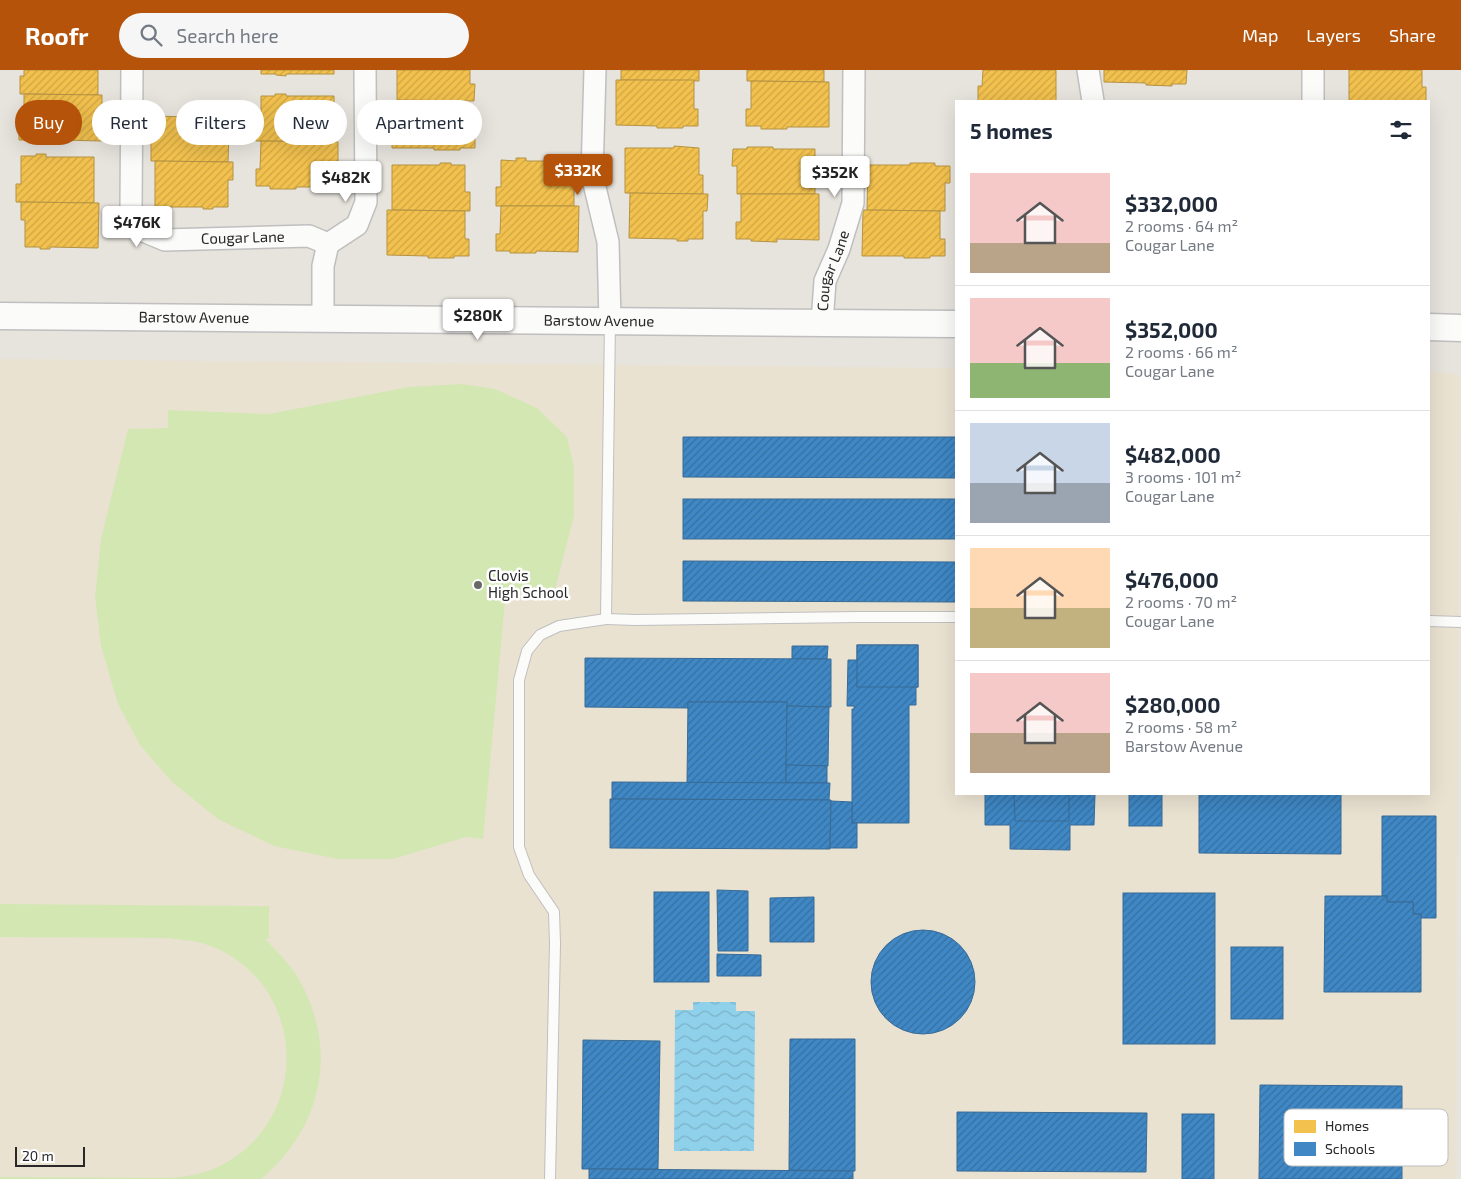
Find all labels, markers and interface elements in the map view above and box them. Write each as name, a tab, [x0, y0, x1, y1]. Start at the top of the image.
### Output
search box	[119, 13, 469, 58]
text: Roofr	[25, 21, 89, 50]
icon: search	[137, 21, 165, 49]
text: Search here	[177, 24, 279, 47]
text: Map	[1242, 24, 1278, 46]
text: Layers	[1306, 24, 1361, 46]
text: Share	[1389, 24, 1436, 46]
chip: Buy	[15, 100, 82, 145]
chip: Rent	[92, 100, 166, 145]
chip: Filters	[176, 100, 264, 145]
chip: New	[274, 100, 347, 145]
chip: Apartment	[357, 100, 482, 145]
icon: filters	[1387, 116, 1415, 144]
text: 5 homes	[970, 118, 1053, 143]
pin: $332K	[543, 154, 613, 196]
pin: $352K	[800, 156, 870, 198]
pin: $482K	[311, 160, 381, 203]
text: $332K	[555, 160, 601, 179]
text: $352K	[812, 162, 858, 181]
text: $482K	[322, 167, 370, 186]
text: $332,000	[1125, 191, 1218, 216]
icon: home	[1010, 193, 1070, 253]
pin: $476K	[102, 206, 172, 248]
text: $476K	[113, 212, 161, 231]
text: 2 rooms · 64 m²	[1125, 216, 1238, 235]
street label: Cougar Lane	[201, 227, 285, 247]
street label: Cougar Lane	[813, 228, 852, 312]
text: Cougar Lane	[1125, 235, 1215, 254]
pin: $280K	[443, 298, 513, 341]
text: $280K	[454, 305, 502, 324]
street label: Barstow Avenue	[139, 307, 249, 326]
street label: Barstow Avenue	[544, 311, 654, 329]
text: $352,000	[1125, 317, 1218, 342]
icon: home	[1010, 318, 1070, 378]
text: 2 rooms · 66 m²	[1125, 342, 1238, 361]
text: Cougar Lane	[1125, 361, 1215, 380]
text: $482,000	[1125, 442, 1221, 467]
icon: home	[1010, 443, 1070, 503]
text: 3 rooms · 101 m²	[1125, 467, 1242, 486]
text: Cougar Lane	[1125, 486, 1215, 505]
place label: Clovis High School	[488, 566, 569, 601]
text: $476,000	[1125, 567, 1219, 592]
icon: home	[1010, 568, 1070, 628]
marker: Clovis High School	[472, 579, 484, 591]
text: 2 rooms · 70 m²	[1125, 592, 1237, 611]
text: Cougar Lane	[1125, 611, 1215, 630]
text: $280,000	[1125, 692, 1221, 717]
icon: home	[1010, 693, 1070, 753]
text: 2 rooms · 58 m²	[1125, 717, 1238, 736]
text: Barstow Avenue	[1125, 736, 1243, 755]
legend	[1284, 1109, 1448, 1166]
text: Homes	[1325, 1117, 1369, 1134]
text: Schools	[1325, 1140, 1375, 1157]
scale bar	[15, 1144, 85, 1167]
text: 20 m	[22, 1147, 54, 1164]

